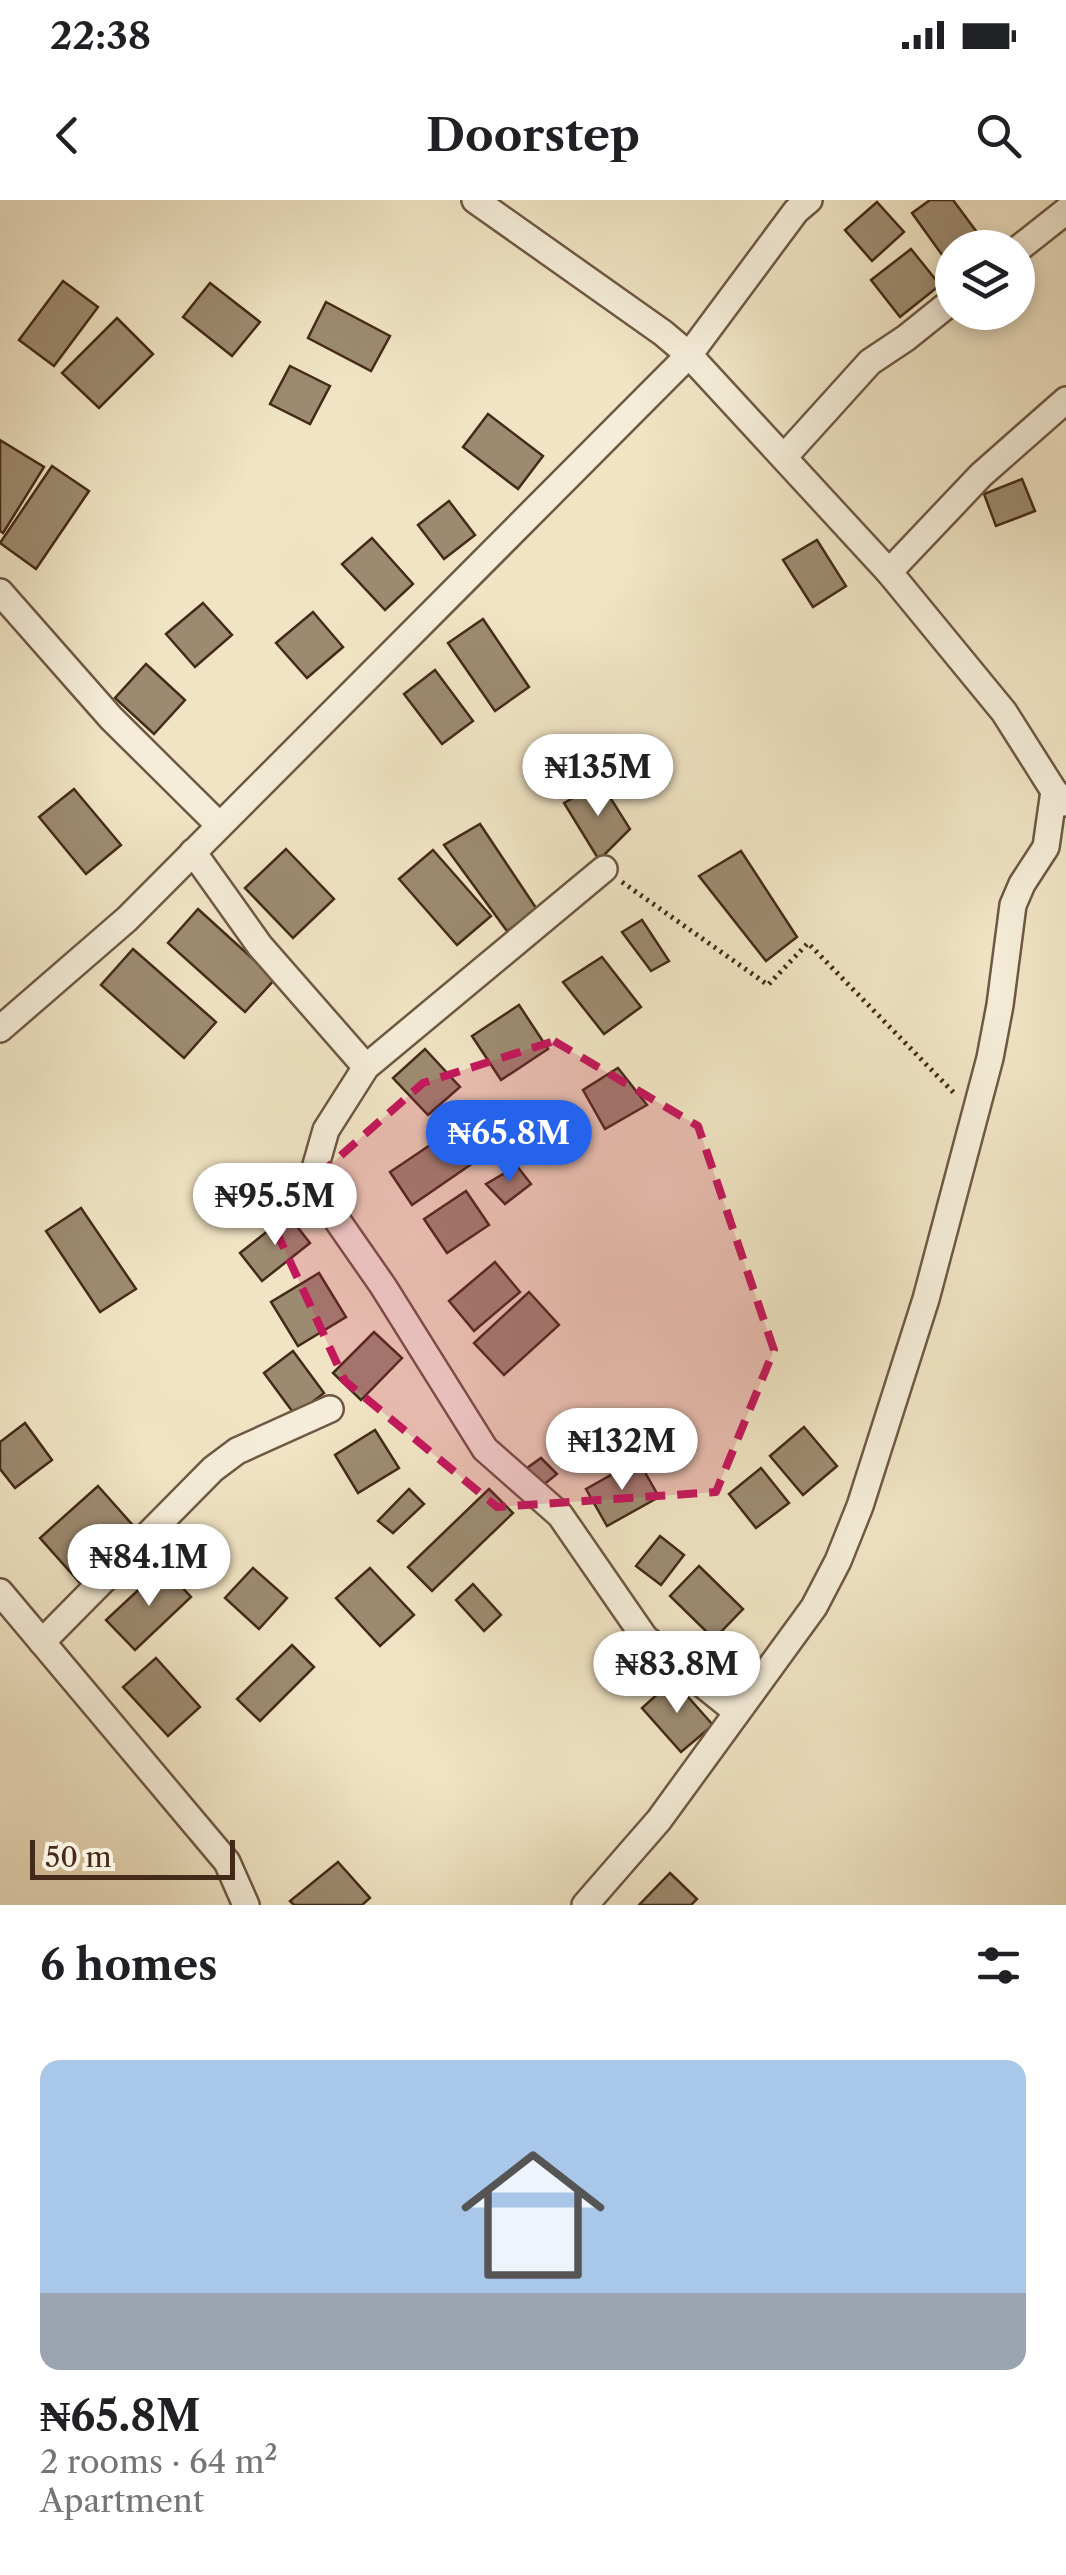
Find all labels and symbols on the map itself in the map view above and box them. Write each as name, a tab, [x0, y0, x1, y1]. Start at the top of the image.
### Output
pin: ₦135M	[528, 734, 668, 819]
pin: ₦65.8M	[428, 1100, 590, 1185]
pin: ₦95.5M	[194, 1163, 356, 1248]
pin: ₦132M	[552, 1408, 692, 1493]
pin: ₦84.1M	[68, 1524, 230, 1609]
pin: ₦83.8M	[596, 1631, 758, 1716]
scale bar	[30, 1835, 235, 1880]

